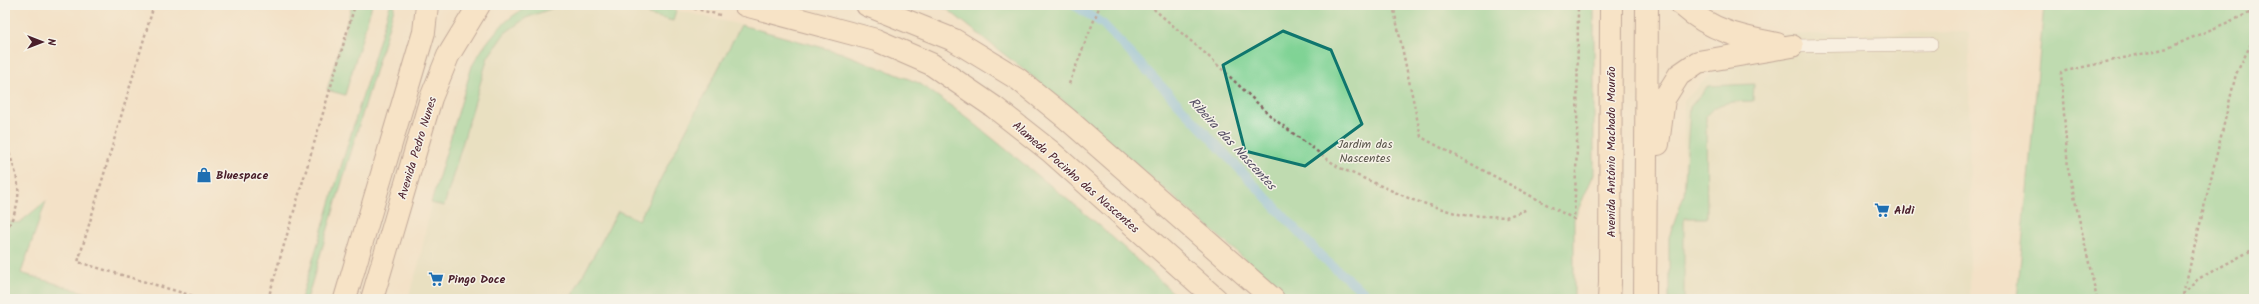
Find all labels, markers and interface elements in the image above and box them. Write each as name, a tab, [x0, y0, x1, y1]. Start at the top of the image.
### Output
north arrow	[22, 22, 62, 62]
text: N	[42, 39, 60, 46]
street label: Avenida António Machado Mourão	[1602, 66, 1621, 238]
water label: Ribeira das Nascentes	[1183, 93, 1282, 196]
street label: Avenida Pedro Nunes	[393, 95, 442, 202]
street label: Alameda Pocinho das Nascentes	[1008, 117, 1143, 238]
park label: Jardim das Nascentes	[1337, 135, 1393, 168]
shop icon: Bluespace	[195, 166, 213, 184]
place label: Bluespace	[216, 166, 268, 185]
supermarket icon: Aldi	[1873, 201, 1891, 219]
place label: Aldi	[1894, 201, 1915, 220]
supermarket icon: Pingo Doce	[427, 270, 445, 288]
place label: Pingo Doce	[448, 270, 506, 289]

